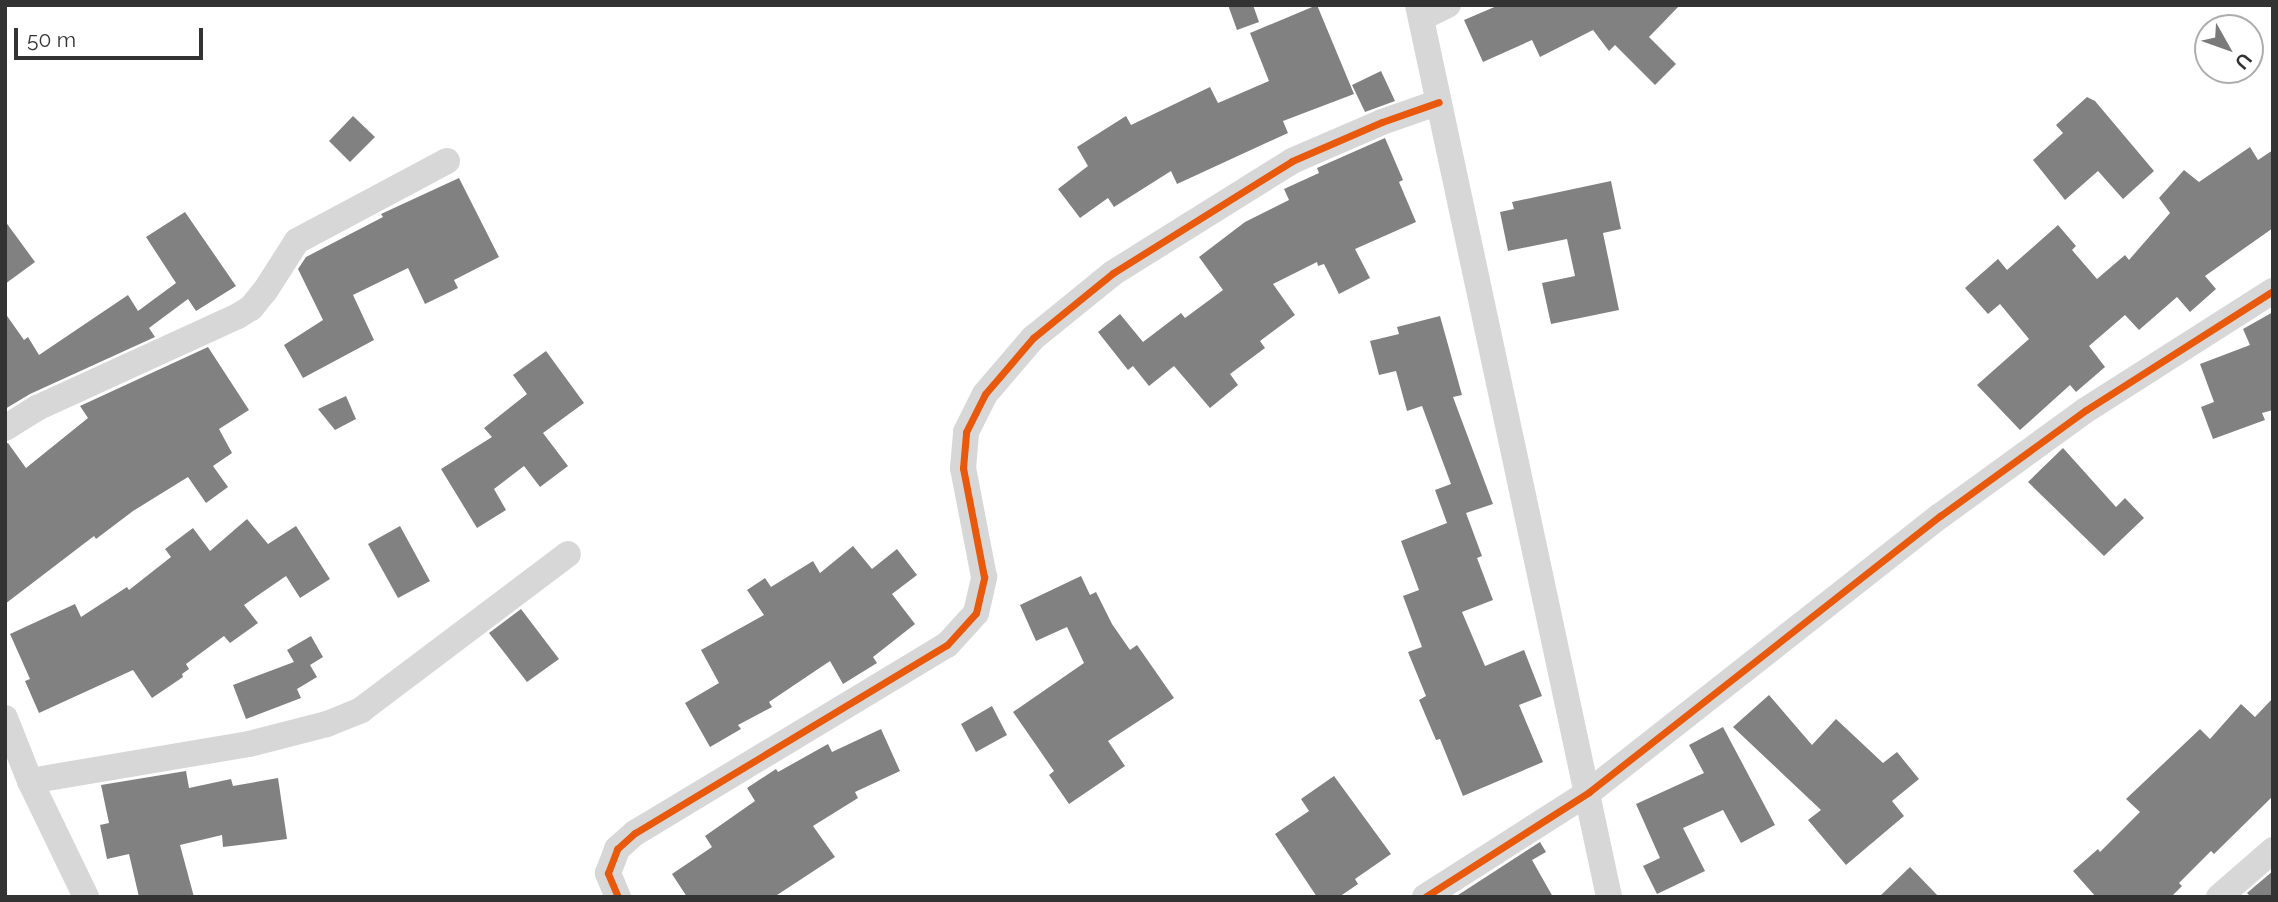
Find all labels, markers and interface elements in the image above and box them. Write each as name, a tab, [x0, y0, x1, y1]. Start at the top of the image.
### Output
scale bar	[18, 14, 206, 58]
north arrow	[2194, 14, 2264, 84]
text: 50 m	[27, 27, 76, 52]
text: U	[2231, 49, 2257, 74]

